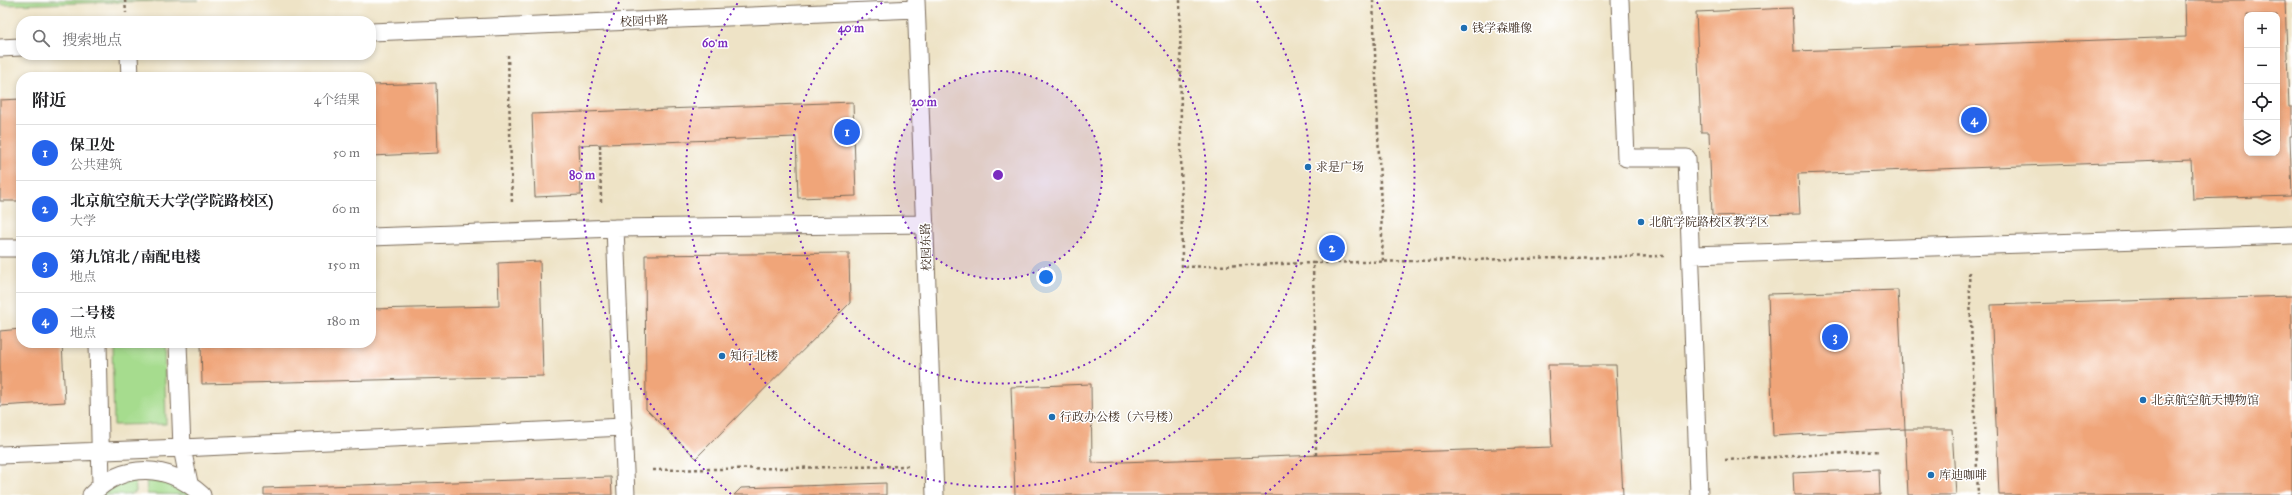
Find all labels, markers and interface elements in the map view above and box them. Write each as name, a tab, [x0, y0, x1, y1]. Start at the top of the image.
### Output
map controls	[2244, 12, 2280, 156]
button: +	[2244, 12, 2280, 48]
street label: 校园中路	[620, 13, 668, 29]
search box	[16, 16, 376, 60]
text: 40 m	[838, 21, 865, 36]
place label: 钱学森雕像	[1472, 21, 1532, 35]
marker: 钱学森雕像	[1459, 23, 1469, 33]
icon: search	[30, 27, 52, 49]
text: 搜索地点	[62, 31, 122, 49]
text: 60 m	[702, 36, 729, 50]
button: −	[2244, 48, 2280, 84]
button: locate	[2244, 84, 2280, 120]
text: 附近	[32, 90, 66, 111]
text: 4个结果	[314, 92, 360, 108]
text: 20 m	[911, 95, 938, 109]
pin: 4	[1961, 105, 1987, 135]
pin: 1	[834, 117, 860, 147]
button: layers	[2244, 120, 2280, 156]
text: 保卫处	[70, 136, 115, 154]
text: 1	[42, 145, 48, 161]
text: 50 m	[333, 145, 360, 161]
text: 公共建筑	[70, 157, 122, 173]
place label: 求是广场	[1316, 160, 1364, 174]
marker: 求是广场	[1303, 162, 1313, 172]
text: 80 m	[569, 168, 596, 182]
centre of rings	[991, 168, 1005, 182]
text: 北京航空航天大学(学院路校区)	[70, 192, 273, 210]
text: 2	[42, 201, 48, 217]
text: 60 m	[332, 201, 360, 217]
text: 大学	[70, 213, 96, 229]
place label: 北航学院路校区教学区	[1649, 215, 1769, 229]
marker: 北航学院路校区教学区	[1636, 217, 1646, 227]
street label: 校园东路	[918, 223, 934, 271]
pin: 2	[1319, 233, 1345, 263]
text: 第九馆北 / 南配电楼	[70, 248, 201, 266]
text: 3	[42, 257, 48, 273]
text: 150 m	[328, 257, 360, 273]
your location	[1036, 267, 1056, 287]
text: 地点	[70, 269, 96, 285]
text: 二号楼	[70, 304, 115, 322]
text: 4	[41, 313, 49, 329]
text: 180 m	[327, 313, 360, 329]
pin: 3	[1822, 322, 1848, 352]
text: 地点	[70, 325, 96, 341]
place label: 知行北楼	[730, 349, 778, 363]
marker: 知行北楼	[717, 351, 727, 361]
place label: 北京航空航天博物馆	[2151, 393, 2259, 407]
marker: 北京航空航天博物馆	[2138, 395, 2148, 405]
place label: 行政办公楼（六号楼）	[1060, 410, 1180, 424]
marker: 行政办公楼（六号楼）	[1047, 412, 1057, 422]
place label: 库迪咖啡	[1939, 468, 1987, 482]
marker: 库迪咖啡	[1926, 470, 1936, 480]

